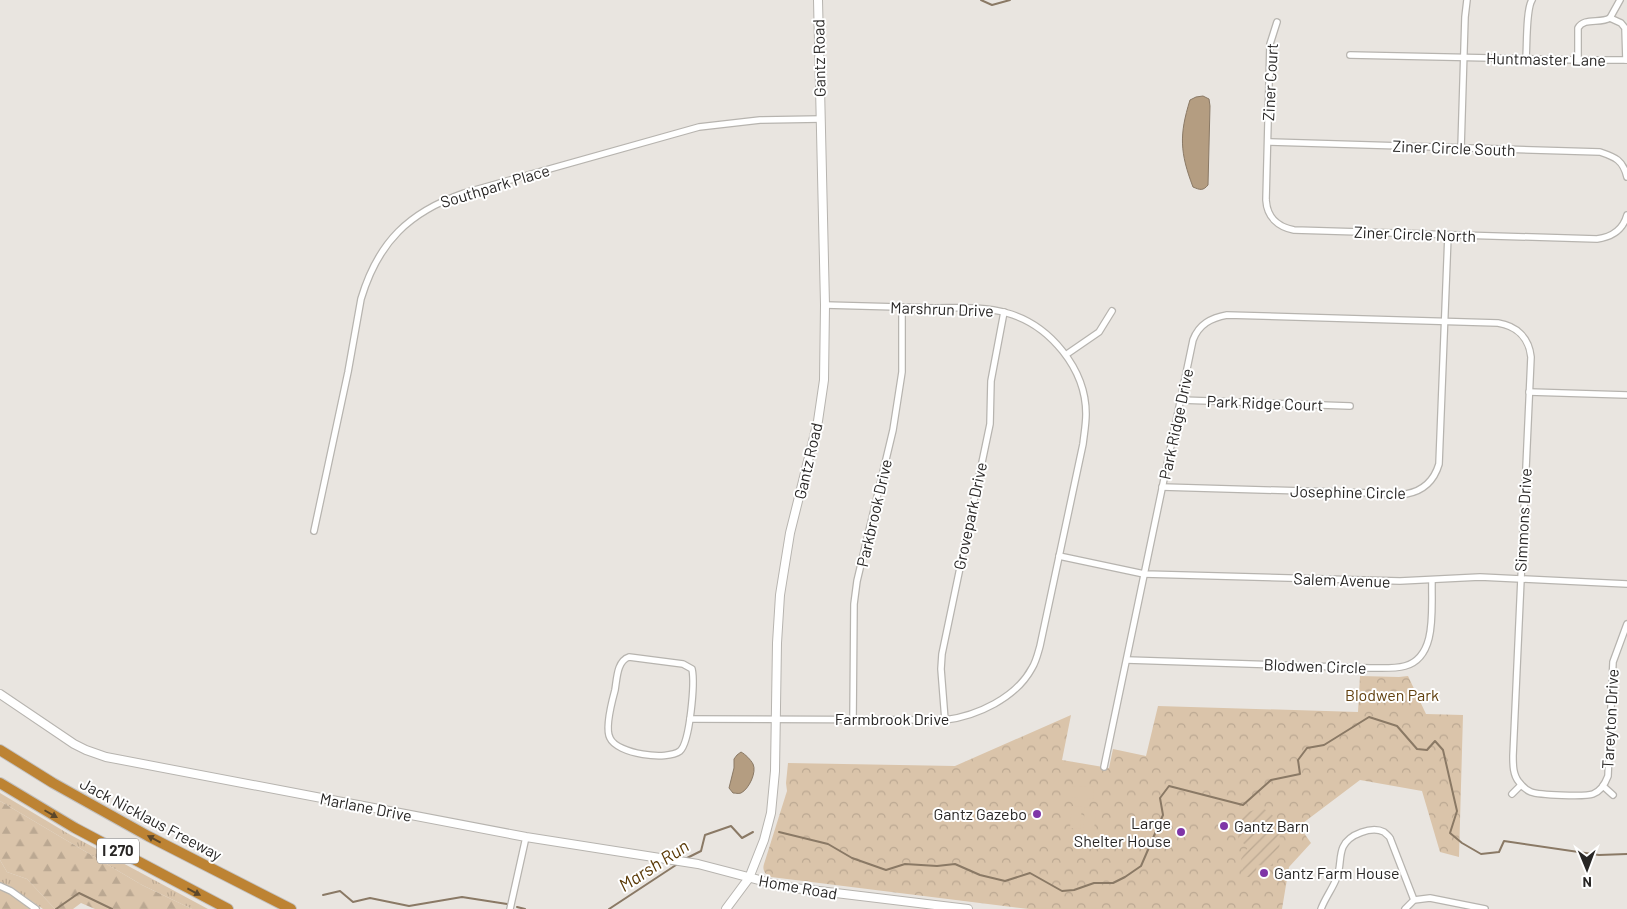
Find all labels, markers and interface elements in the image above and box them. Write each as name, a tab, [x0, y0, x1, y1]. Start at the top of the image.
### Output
street label: Gantz Road	[808, 19, 829, 97]
street label: Ziner Court	[1258, 43, 1281, 121]
street label: Huntmaster Lane	[1486, 48, 1606, 69]
street label: Ziner Circle South	[1392, 136, 1516, 159]
street label: Southpark Place	[438, 160, 552, 211]
street label: Ziner Circle North	[1354, 222, 1476, 245]
street label: Marshrun Drive	[890, 297, 994, 320]
street label: Park Ridge Drive	[1154, 367, 1197, 481]
street label: Park Ridge Court	[1207, 391, 1324, 414]
street label: Gantz Road	[789, 421, 826, 501]
street label: Parkbrook Drive	[852, 457, 895, 569]
street label: Grovepark Drive	[949, 460, 990, 571]
street label: Simmons Drive	[1510, 468, 1535, 572]
street label: Josephine Circle	[1290, 481, 1406, 502]
street label: Salem Avenue	[1293, 568, 1391, 591]
street label: Blodwen Circle	[1263, 654, 1367, 677]
street label: Tareyton Drive	[1597, 668, 1622, 770]
park label: Blodwen Park	[1345, 685, 1439, 704]
street label: Farmbrook Drive	[835, 709, 949, 728]
street label: Jack Nicklaus Freeway	[77, 773, 226, 864]
street label: Marlane Drive	[319, 788, 414, 825]
place label: Gantz Gazebo	[933, 804, 1027, 823]
marker: Gantz Gazebo	[1031, 808, 1043, 820]
one-way arrow	[45, 809, 58, 818]
place label: Large Shelter House	[1074, 813, 1171, 850]
place label: Gantz Barn	[1234, 816, 1309, 835]
marker: Gantz Barn	[1218, 820, 1230, 832]
marker: Large Shelter House	[1175, 826, 1187, 838]
water label: Marsh Run	[614, 834, 693, 896]
one-way arrow	[147, 835, 161, 843]
road number: I 270	[97, 838, 139, 864]
north arrow	[1562, 844, 1612, 894]
place label: Gantz Farm House	[1274, 863, 1400, 882]
marker: Gantz Farm House	[1258, 867, 1270, 879]
street label: Home Road	[757, 870, 839, 903]
text: N	[1582, 874, 1592, 891]
one-way arrow	[187, 887, 201, 896]

